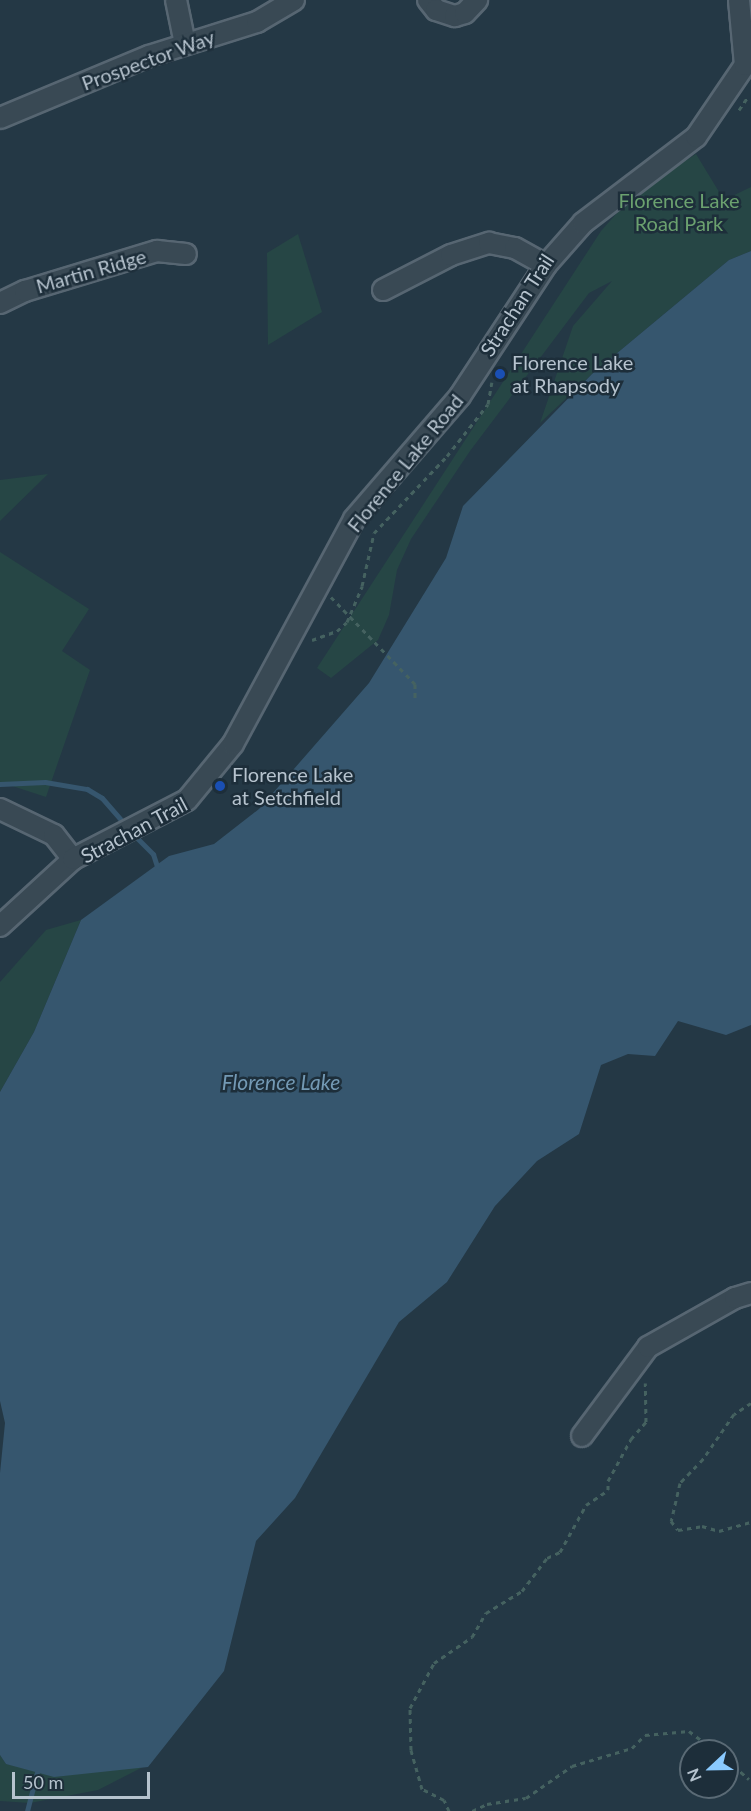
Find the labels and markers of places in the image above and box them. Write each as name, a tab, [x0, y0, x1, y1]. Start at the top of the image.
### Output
place label: Florence Lake at Rhapsody	[512, 350, 633, 397]
marker: Florence Lake at Rhapsody	[493, 367, 507, 381]
place label: Florence Lake at Setchfield	[232, 762, 353, 809]
marker: Florence Lake at Setchfield	[213, 779, 227, 793]

